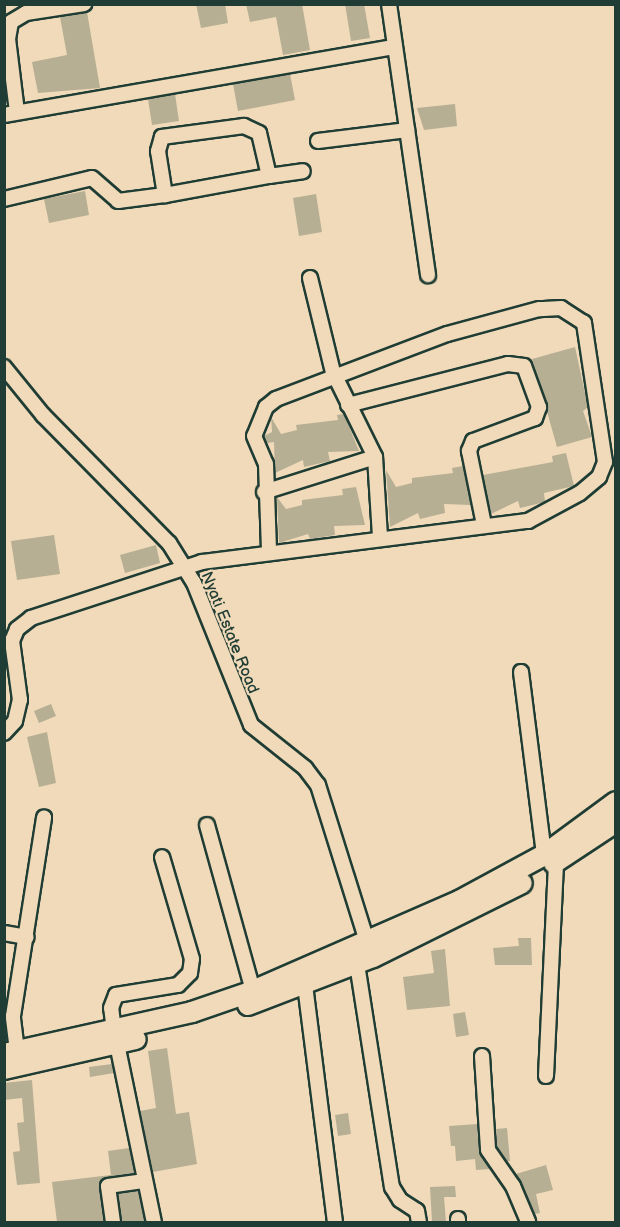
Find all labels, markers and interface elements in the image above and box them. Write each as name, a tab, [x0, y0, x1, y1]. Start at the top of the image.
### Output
street label: Nyati Estate Road	[196, 569, 262, 697]

